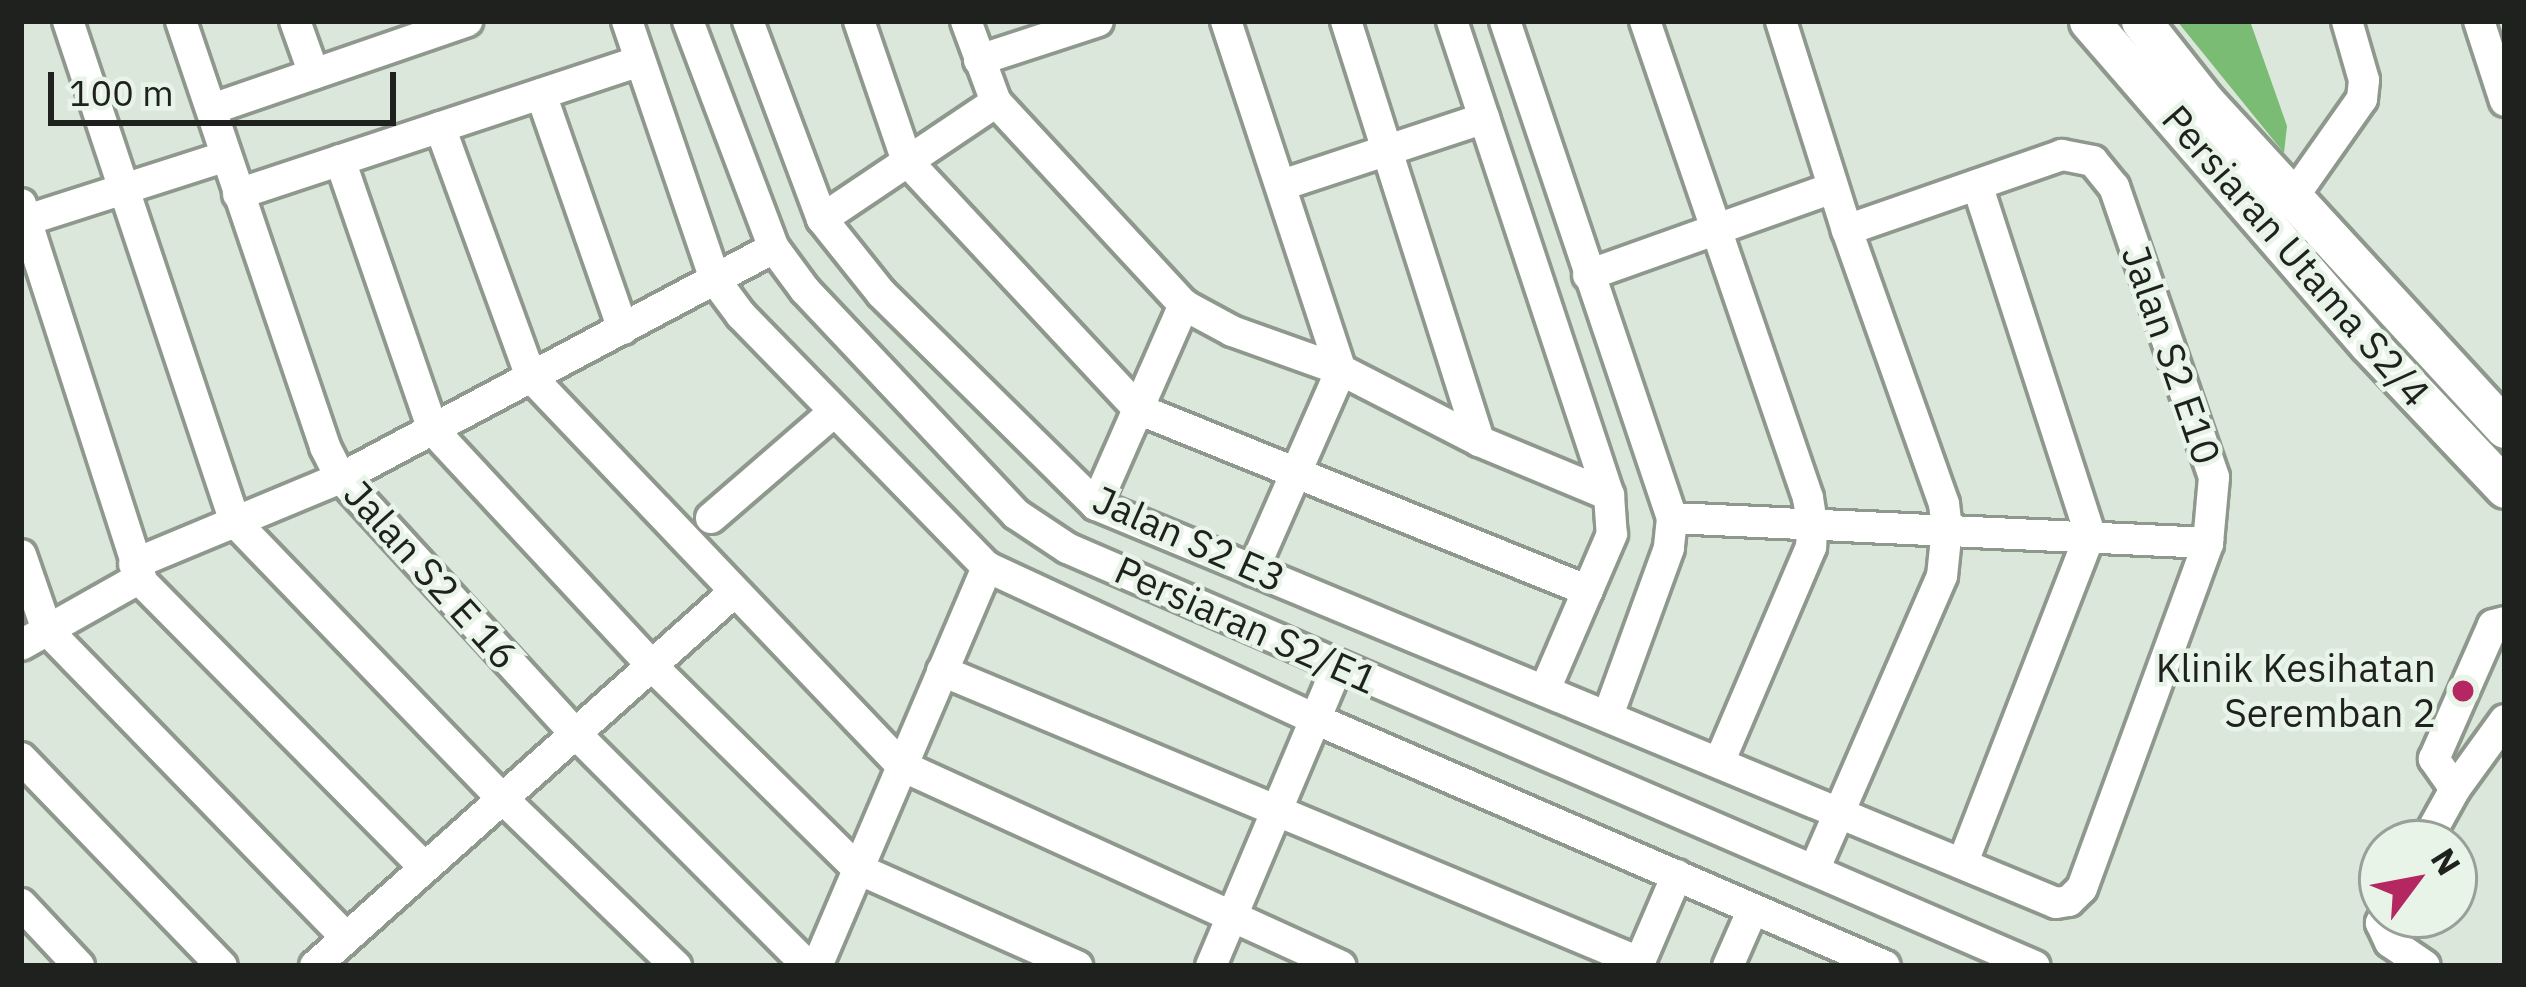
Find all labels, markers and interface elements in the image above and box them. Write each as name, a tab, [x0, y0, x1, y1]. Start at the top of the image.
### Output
scale bar	[54, 48, 402, 122]
text: 100 m	[69, 69, 174, 116]
street label: Persiaran Utama S2/4	[2152, 96, 2440, 416]
street label: Jalan S2 E10	[2112, 239, 2230, 471]
street label: Jalan S2 E 16	[334, 471, 528, 679]
street label: Jalan S2 E3	[1086, 476, 1292, 602]
street label: Persiaran S2/E1	[1108, 546, 1384, 704]
place label: Klinik Kesihatan Seremban 2	[2156, 646, 2436, 737]
marker: Klinik Kesihatan Seremban 2	[2447, 675, 2479, 707]
north arrow	[2358, 819, 2478, 939]
text: N	[2422, 840, 2471, 883]

